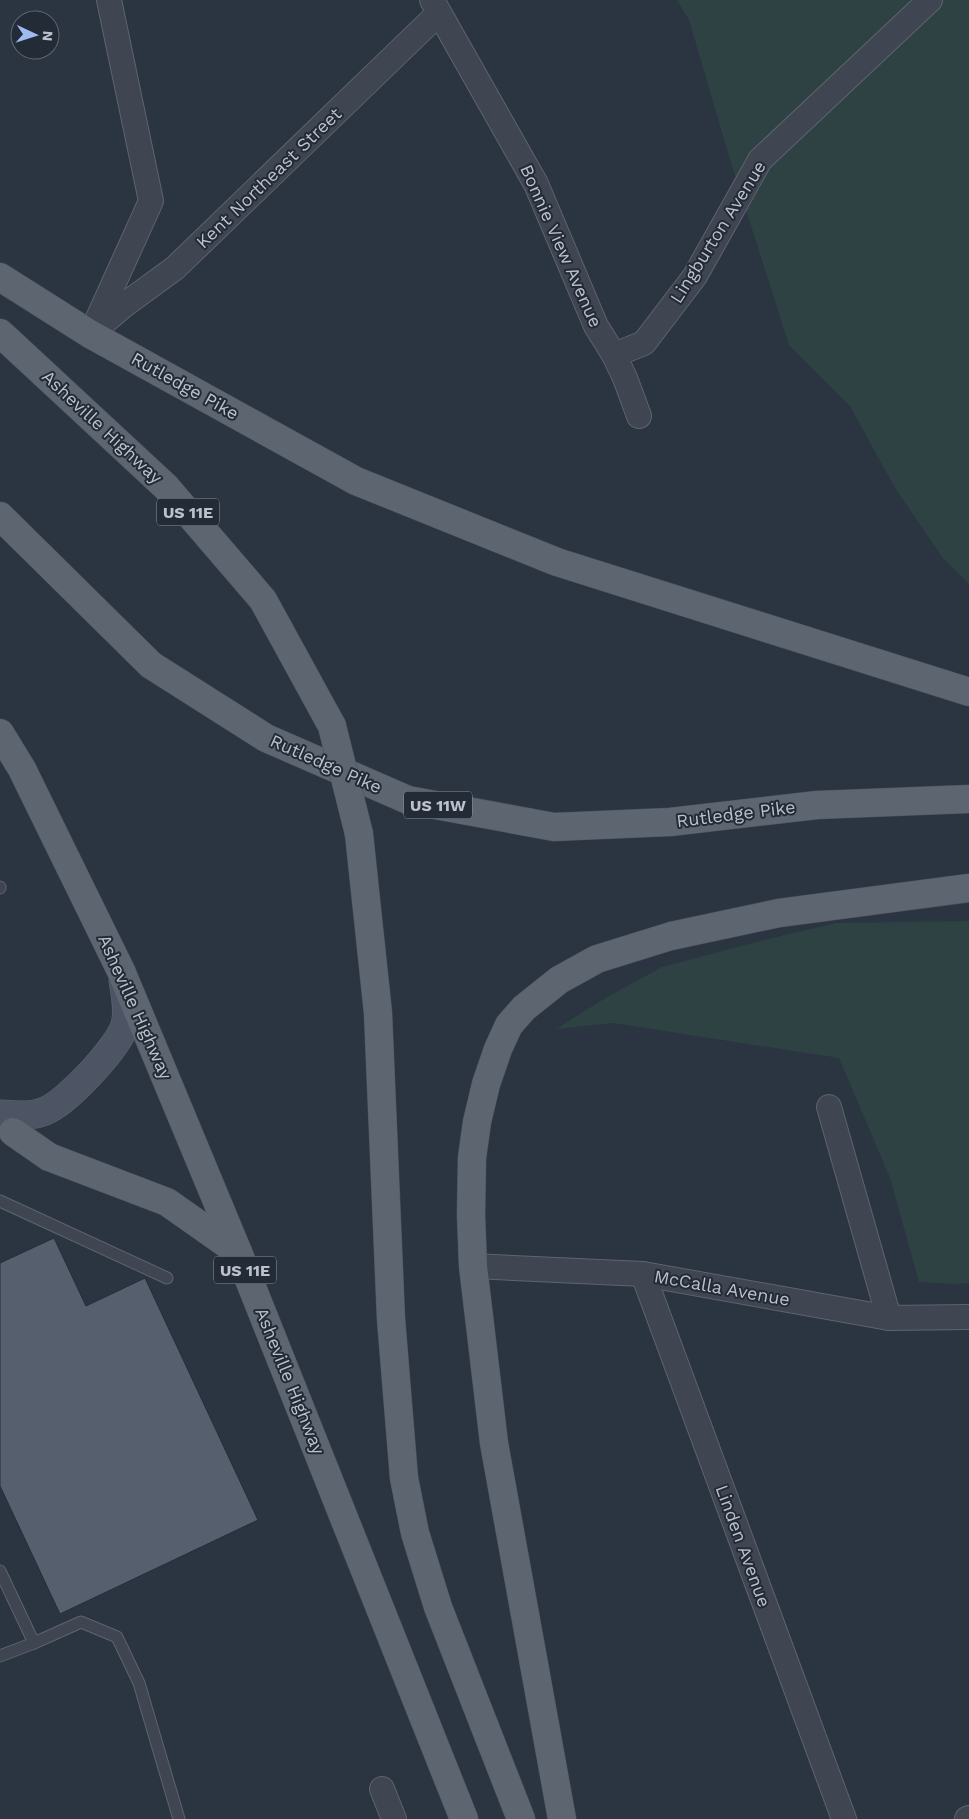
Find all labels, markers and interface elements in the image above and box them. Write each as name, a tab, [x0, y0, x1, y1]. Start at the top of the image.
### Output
north arrow	[10, 10, 60, 60]
text: N	[40, 30, 56, 42]
street label: Kent Northeast Street	[192, 103, 346, 252]
street label: Lingburton Avenue	[665, 157, 770, 307]
street label: Bonnie View Avenue	[516, 161, 607, 330]
street label: Rutledge Pike	[128, 347, 243, 424]
street label: Asheville Highway	[38, 366, 167, 488]
road number: US 11E	[157, 498, 219, 526]
street label: Rutledge Pike	[267, 730, 385, 797]
road number: US 11W	[404, 792, 472, 818]
street label: Rutledge Pike	[675, 796, 797, 831]
street label: Asheville Highway	[94, 931, 177, 1083]
road number: US 11E	[214, 1256, 276, 1284]
street label: McCalla Avenue	[653, 1265, 792, 1310]
street label: Asheville Highway	[251, 1304, 330, 1458]
street label: Linden Avenue	[712, 1482, 775, 1610]

